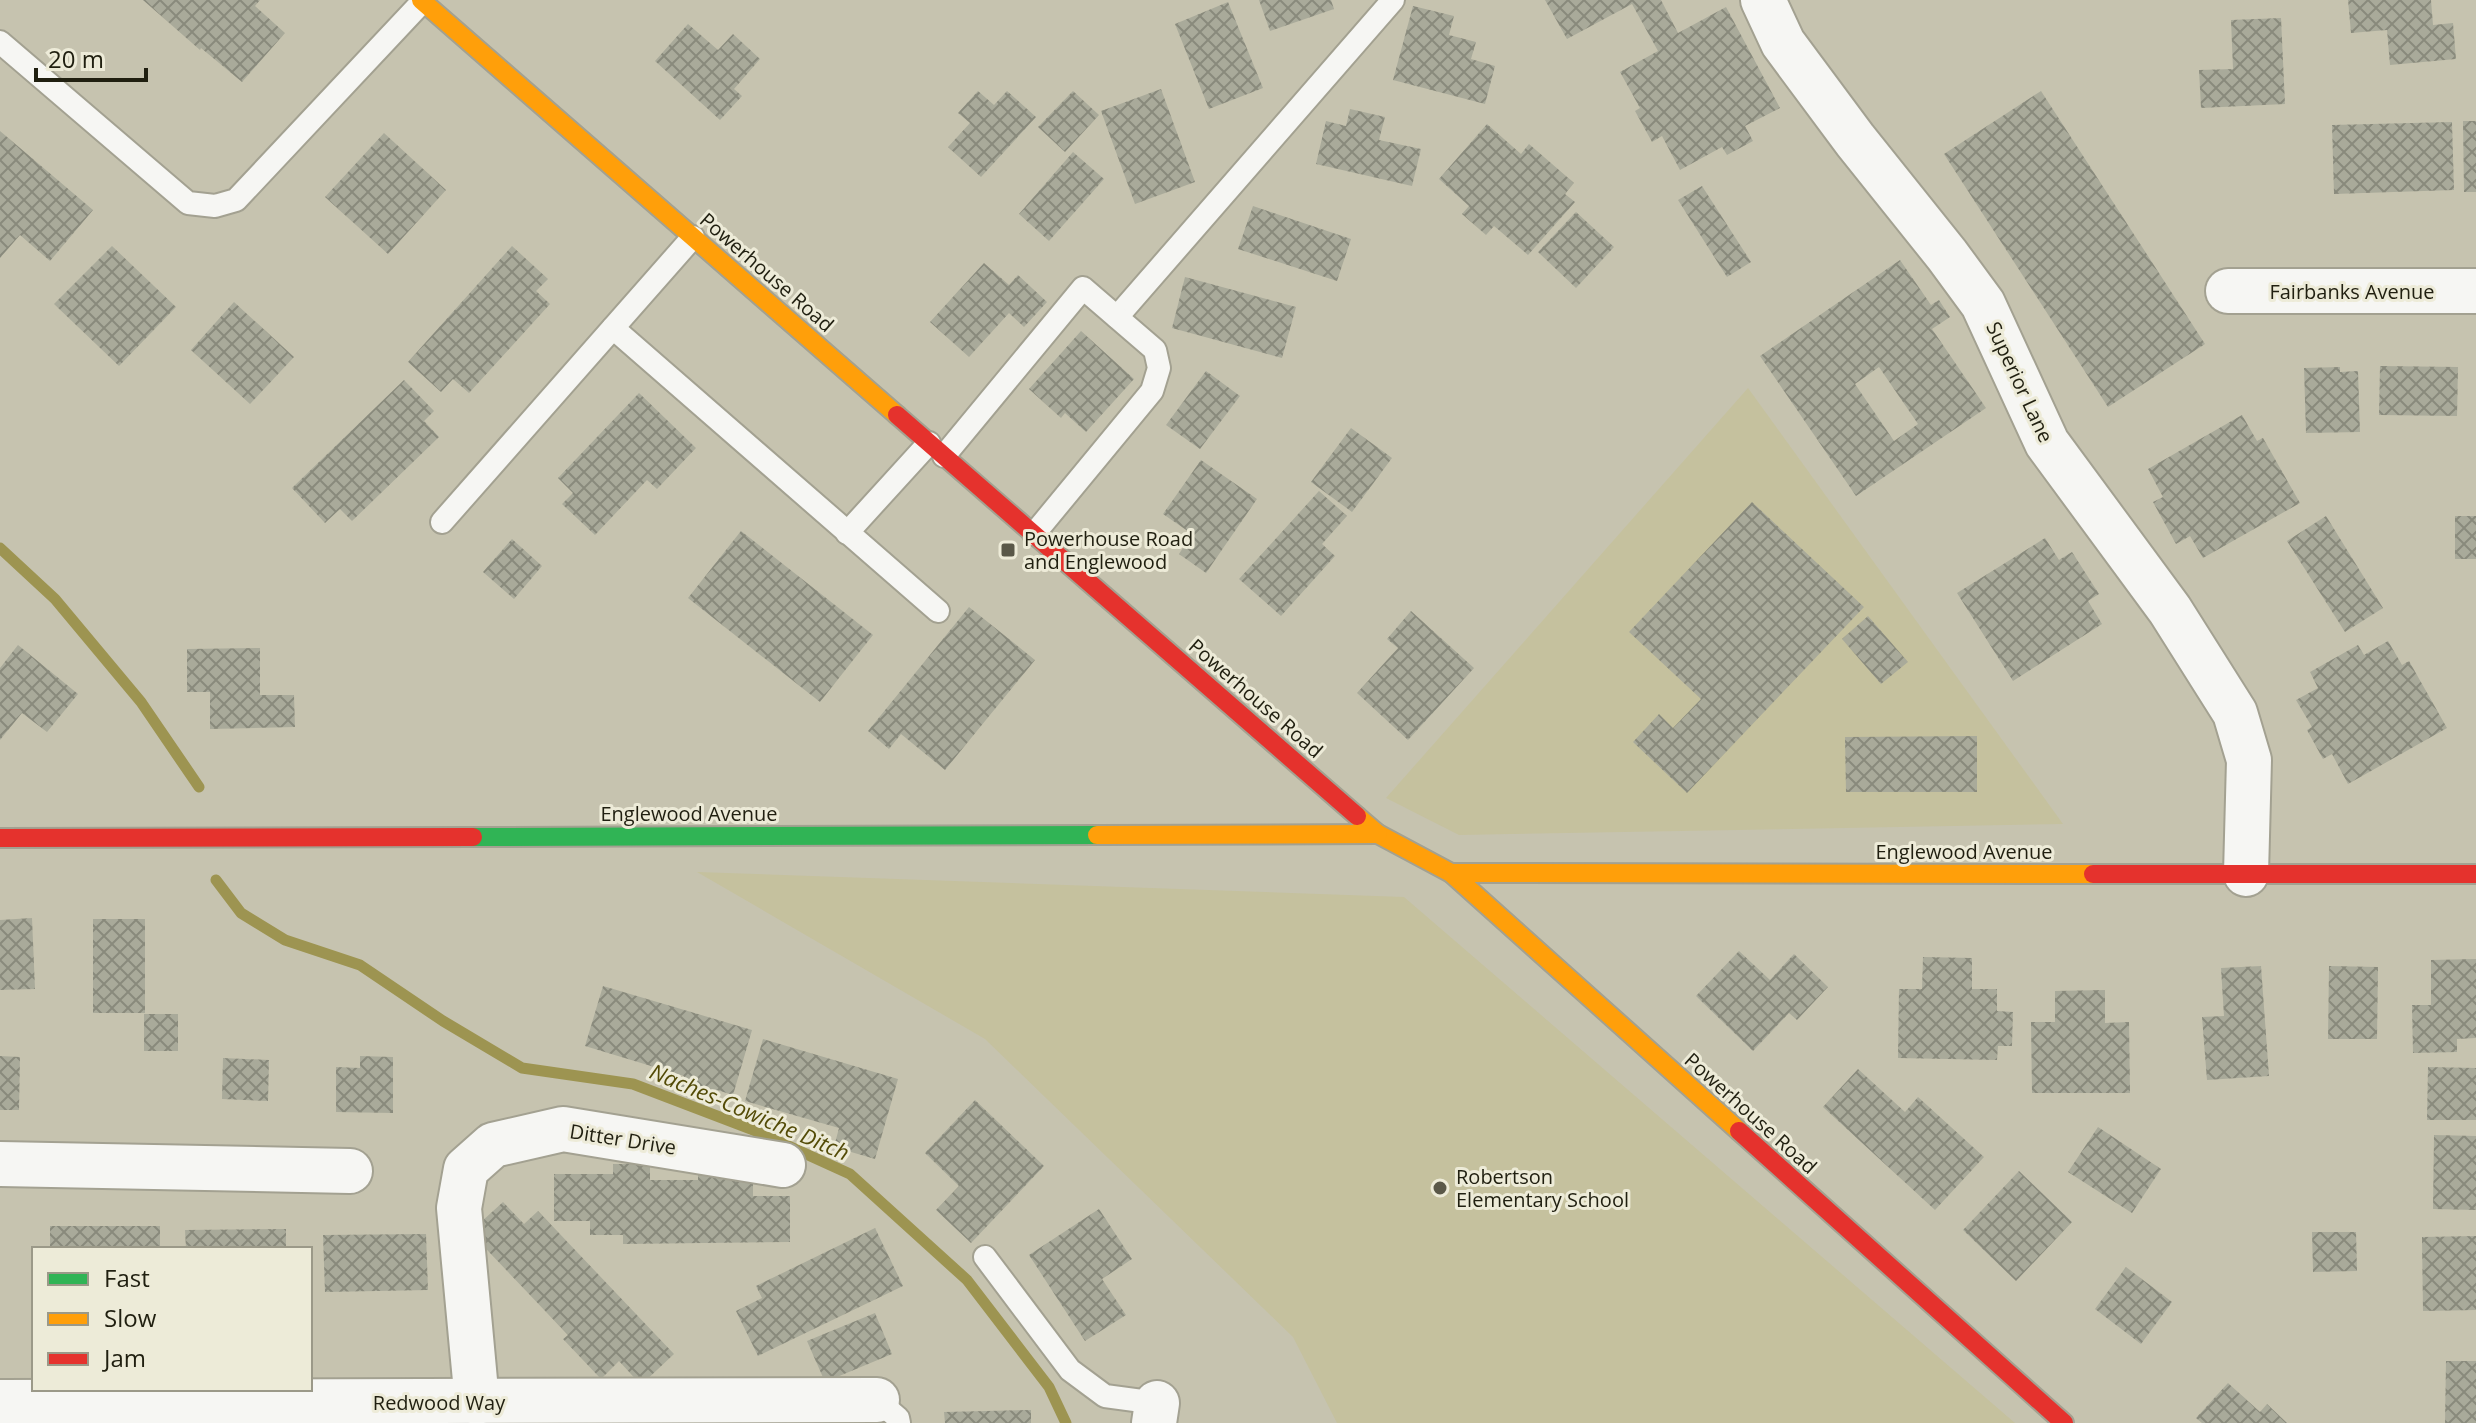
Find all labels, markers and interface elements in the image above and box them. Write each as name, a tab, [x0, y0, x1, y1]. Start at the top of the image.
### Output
scale bar	[36, 32, 146, 82]
text: 20 m	[48, 42, 104, 75]
street label: Powerhouse Road	[694, 206, 840, 338]
street label: Fairbanks Avenue	[2269, 278, 2435, 305]
street label: Superior Lane	[1980, 317, 2060, 447]
place label: Powerhouse Road and Englewood	[1024, 525, 1193, 575]
marker: Powerhouse Road and Englewood	[999, 541, 1017, 559]
street label: Powerhouse Road	[1183, 632, 1329, 764]
street label: Englewood Avenue	[600, 800, 778, 827]
street label: Englewood Avenue	[1875, 838, 2053, 865]
street label: Powerhouse Road	[1679, 1046, 1823, 1180]
water label: Naches-Cowiche Ditch	[646, 1055, 854, 1167]
street label: Ditter Drive	[568, 1117, 678, 1161]
place label: Robertson Elementary School	[1456, 1163, 1629, 1213]
marker: Robertson Elementary School	[1431, 1179, 1449, 1197]
legend	[32, 1247, 312, 1391]
text: Fast	[104, 1261, 150, 1294]
text: Slow	[104, 1301, 157, 1334]
text: Jam	[102, 1341, 146, 1374]
street label: Redwood Way	[373, 1389, 506, 1416]

